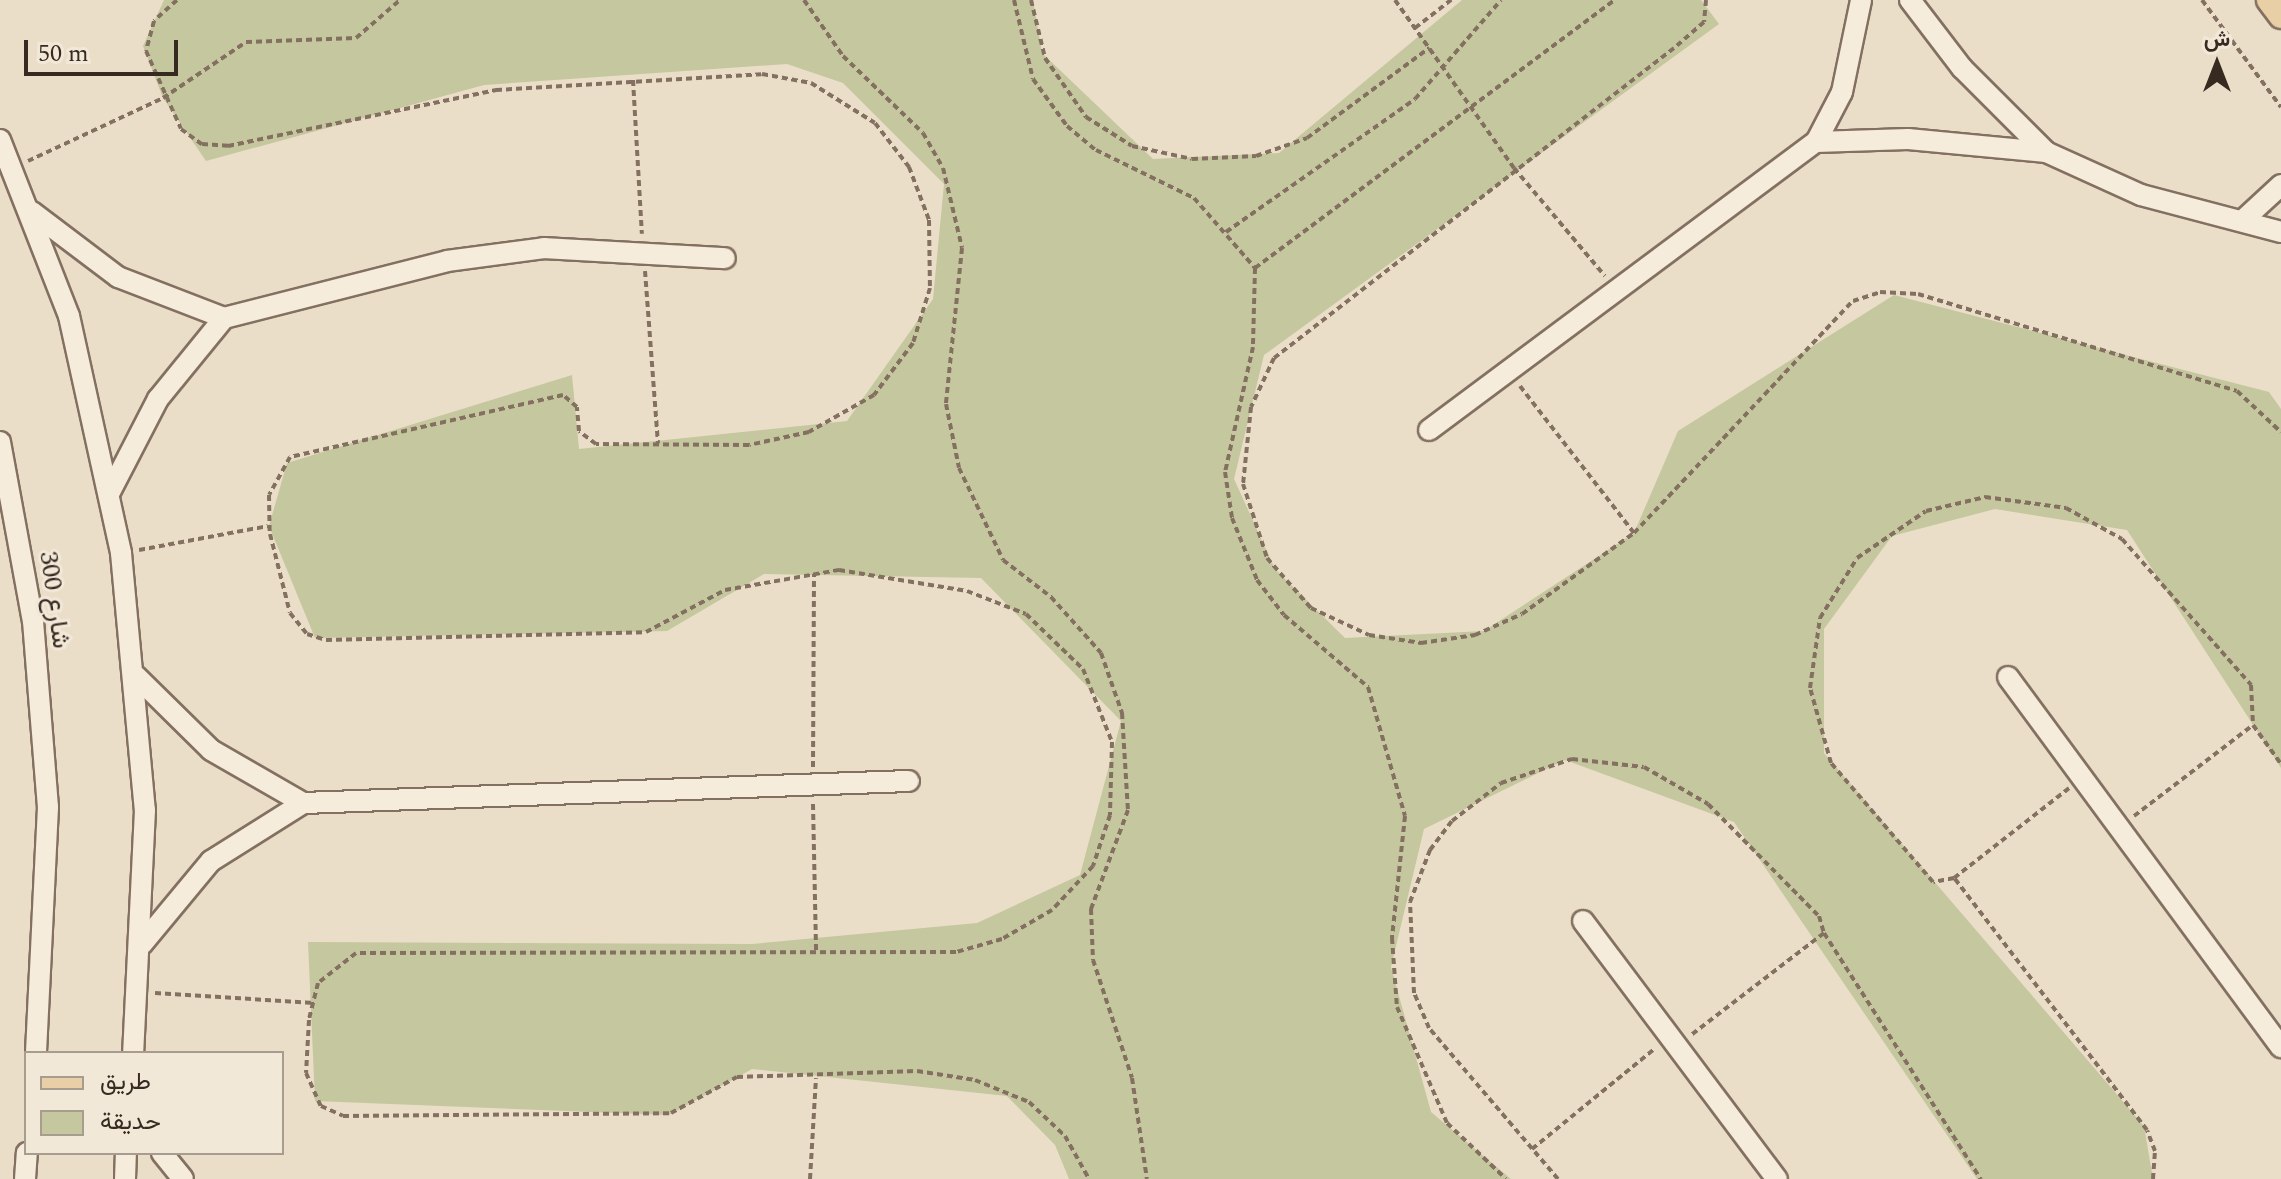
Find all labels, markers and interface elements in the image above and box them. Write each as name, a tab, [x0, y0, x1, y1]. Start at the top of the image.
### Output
text: ش	[2204, 23, 2230, 56]
scale bar	[28, 24, 182, 74]
north arrow	[2177, 24, 2257, 104]
text: 50 m	[38, 36, 89, 72]
street label: شارع 300	[32, 549, 76, 651]
legend	[24, 1051, 284, 1155]
text: طريق	[100, 1064, 151, 1100]
text: حديقة	[100, 1104, 161, 1140]

